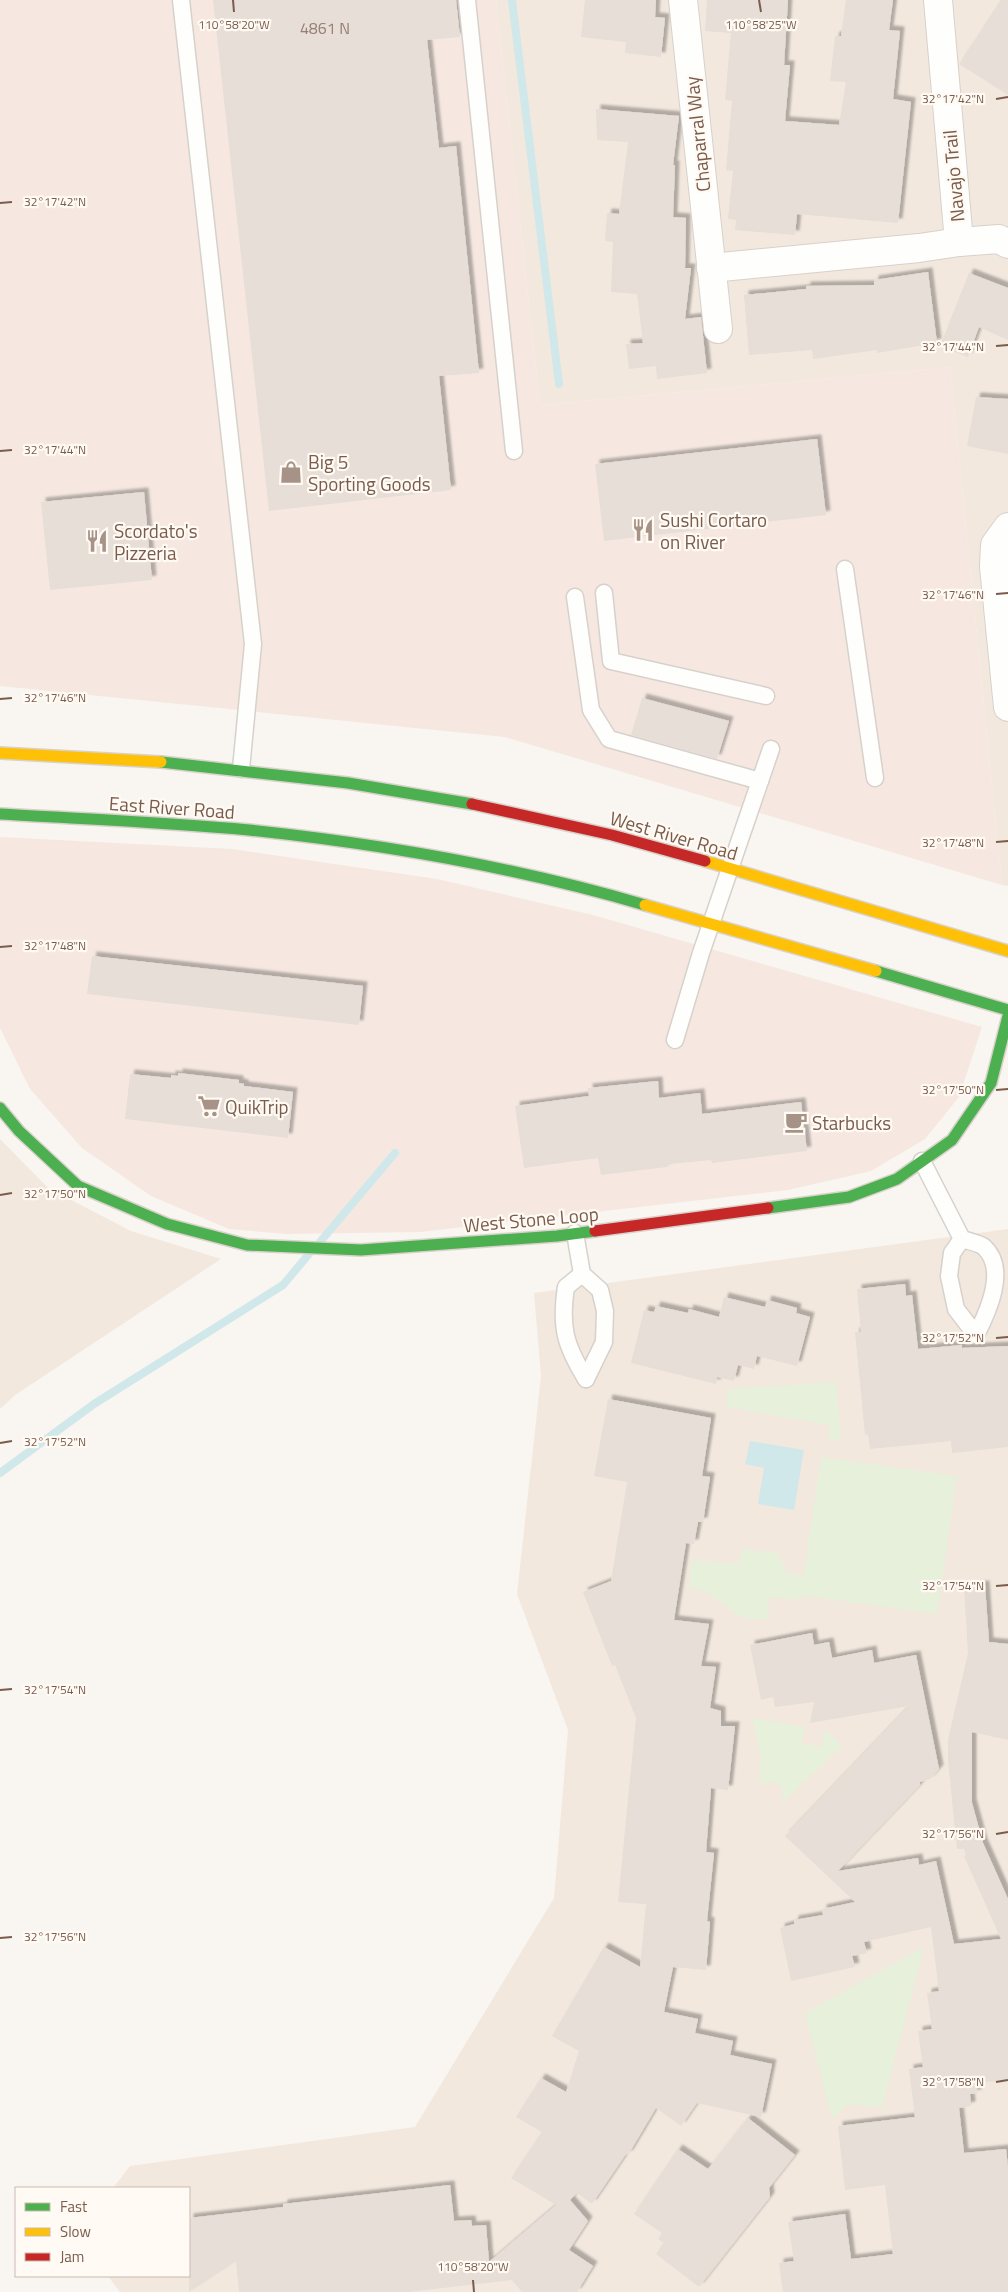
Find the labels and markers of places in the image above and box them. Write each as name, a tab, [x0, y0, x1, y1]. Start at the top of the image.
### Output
place label: Big 5 Sporting Goods	[308, 447, 431, 498]
shop icon: Big 5 Sporting Goods	[278, 459, 304, 485]
place label: Sushi Cortaro on River	[660, 505, 767, 556]
place label: Scordato's Pizzeria	[114, 516, 198, 567]
restaurant icon: Sushi Cortaro on River	[630, 517, 656, 543]
restaurant icon: Scordato's Pizzeria	[84, 528, 110, 554]
place label: QuikTrip	[225, 1092, 289, 1121]
supermarket icon: QuikTrip	[196, 1093, 222, 1119]
place label: Starbucks	[812, 1108, 891, 1137]
cafe icon: Starbucks	[783, 1109, 809, 1135]

